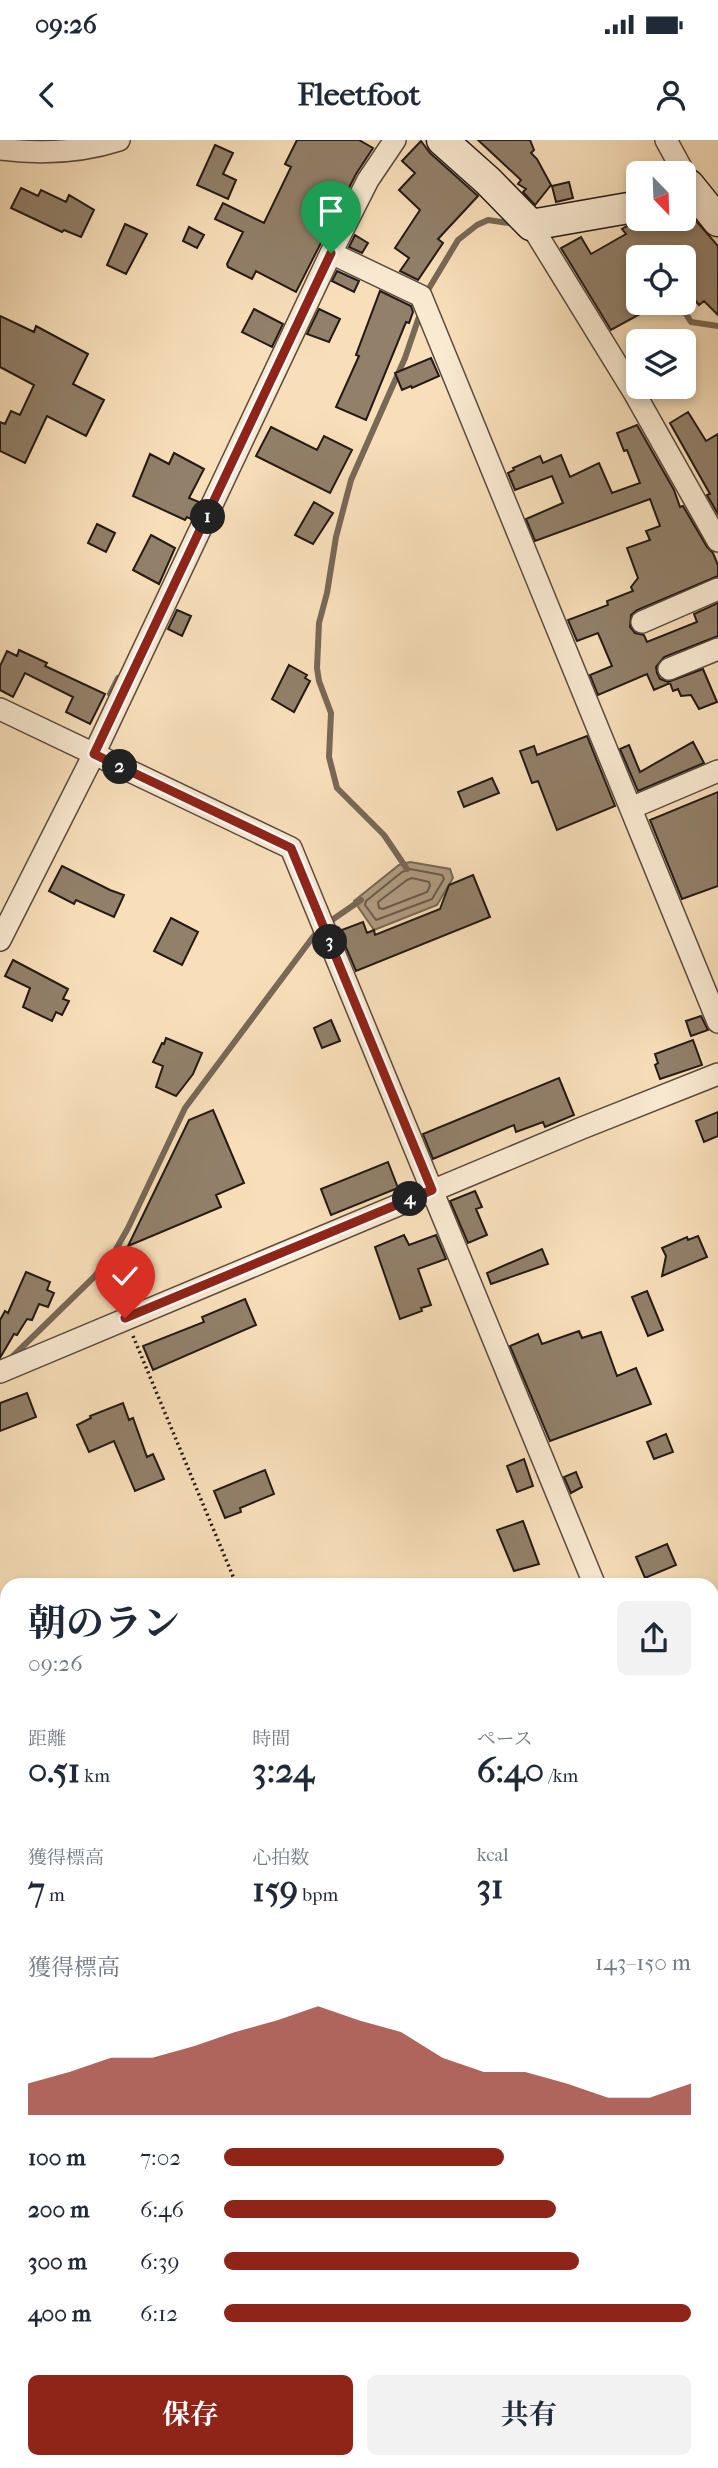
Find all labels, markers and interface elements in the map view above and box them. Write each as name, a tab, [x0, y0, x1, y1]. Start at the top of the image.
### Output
text: 09:26	[35, 9, 97, 40]
icon: back	[28, 76, 66, 114]
text: Fleetfoot	[298, 76, 420, 113]
icon: person	[652, 76, 690, 114]
north arrow	[626, 161, 696, 231]
map controls	[626, 161, 696, 399]
pin	[301, 181, 361, 253]
icon: arrive	[312, 192, 350, 230]
button: locate	[626, 245, 696, 315]
button: layers	[626, 329, 696, 399]
pin: 1	[190, 500, 226, 534]
text: 1	[204, 505, 211, 527]
pin: 2	[102, 750, 138, 784]
text: 2	[115, 755, 124, 777]
pin: 3	[312, 924, 348, 960]
text: 3	[326, 930, 333, 952]
pin: 4	[392, 1182, 428, 1216]
text: 4	[404, 1187, 415, 1209]
pin	[95, 1246, 155, 1318]
icon: check	[106, 1257, 144, 1295]
text: 朝のラン	[28, 1601, 180, 1646]
button: share	[617, 1601, 691, 1675]
text: 09:26	[28, 1650, 83, 1677]
text: 距離	[28, 1728, 66, 1750]
text: 時間	[252, 1728, 290, 1750]
text: ペース	[477, 1728, 533, 1750]
text: 0.51	[28, 1750, 80, 1791]
text: 3:24	[252, 1750, 314, 1791]
text: 6:40	[477, 1750, 544, 1791]
text: km	[80, 1765, 110, 1787]
text: /km	[544, 1765, 578, 1787]
text: kcal	[477, 1844, 509, 1866]
text: 獲得標高	[28, 1847, 104, 1869]
text: 心拍数	[252, 1847, 309, 1869]
text: 31	[477, 1866, 504, 1907]
text: 7	[28, 1869, 45, 1910]
text: 159	[252, 1869, 298, 1910]
text: m	[45, 1884, 65, 1906]
text: bpm	[298, 1884, 338, 1906]
text: 143–150 m	[595, 1949, 691, 1976]
text: 獲得標高	[28, 1954, 120, 1981]
text: 100 m	[28, 2144, 86, 2171]
text: 7:02	[140, 2144, 181, 2171]
text: 200 m	[28, 2196, 89, 2223]
text: 6:46	[140, 2196, 184, 2223]
text: 300 m	[28, 2248, 87, 2275]
text: 6:39	[140, 2248, 180, 2275]
text: 400 m	[28, 2300, 91, 2327]
text: 6:12	[140, 2300, 178, 2327]
button: 保存	[28, 2375, 353, 2455]
button: 共有	[367, 2375, 691, 2455]

